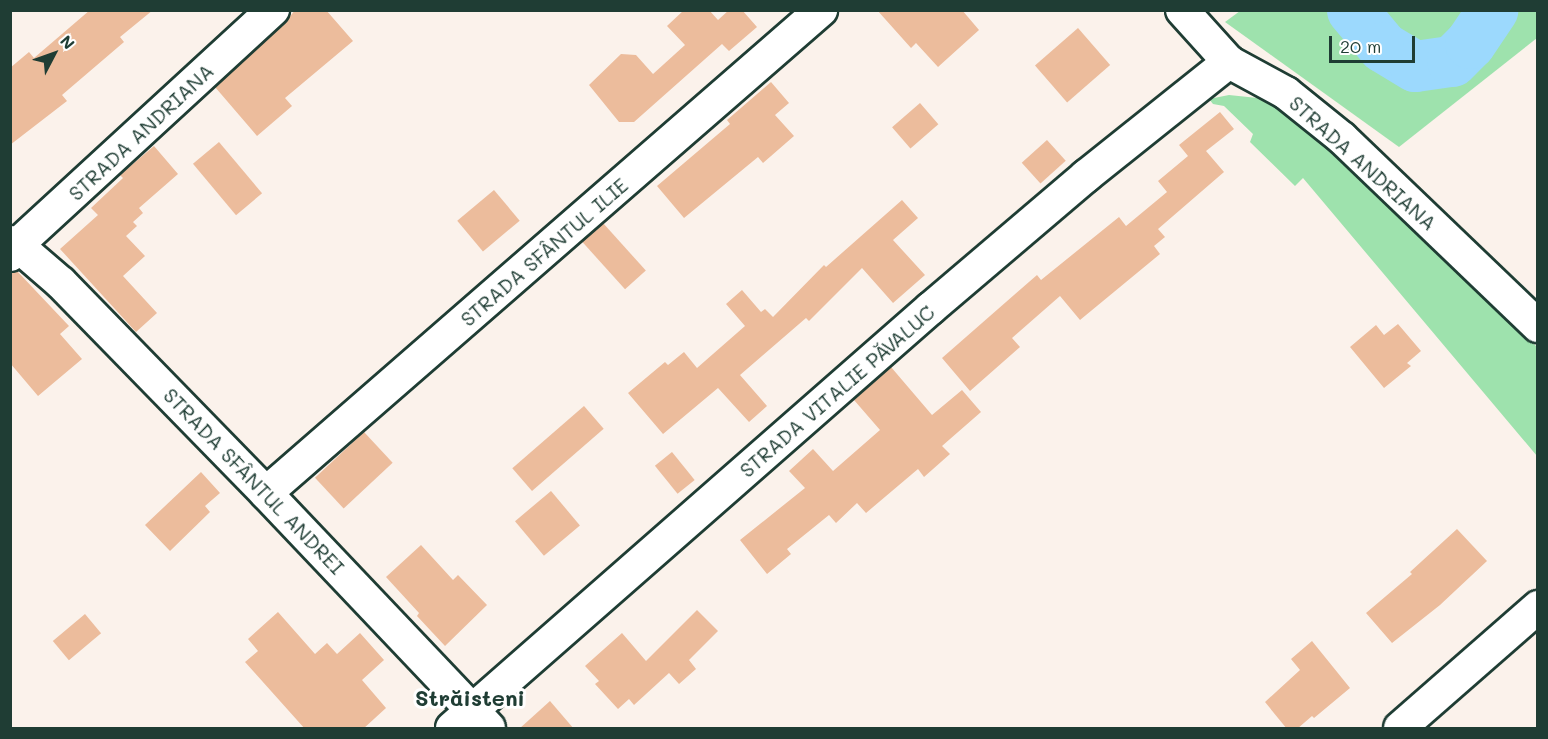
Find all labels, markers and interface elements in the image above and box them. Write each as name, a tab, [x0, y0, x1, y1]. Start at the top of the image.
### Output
north arrow	[24, 24, 84, 84]
scale bar	[1332, 24, 1418, 62]
text: N	[56, 30, 80, 53]
text: 20 m	[1340, 34, 1381, 58]
street label: STRADA ANDRIANA	[64, 59, 218, 205]
street label: STRADA ANDRIANA	[1285, 91, 1441, 235]
street label: STRADA SFÂNTUL ILIE	[456, 173, 632, 331]
street label: STRADA VITALIE PĂVALUC	[735, 300, 939, 482]
street label: STRADA SFÂNTUL ANDREI	[159, 383, 349, 579]
district label: Străisteni	[415, 685, 525, 711]

